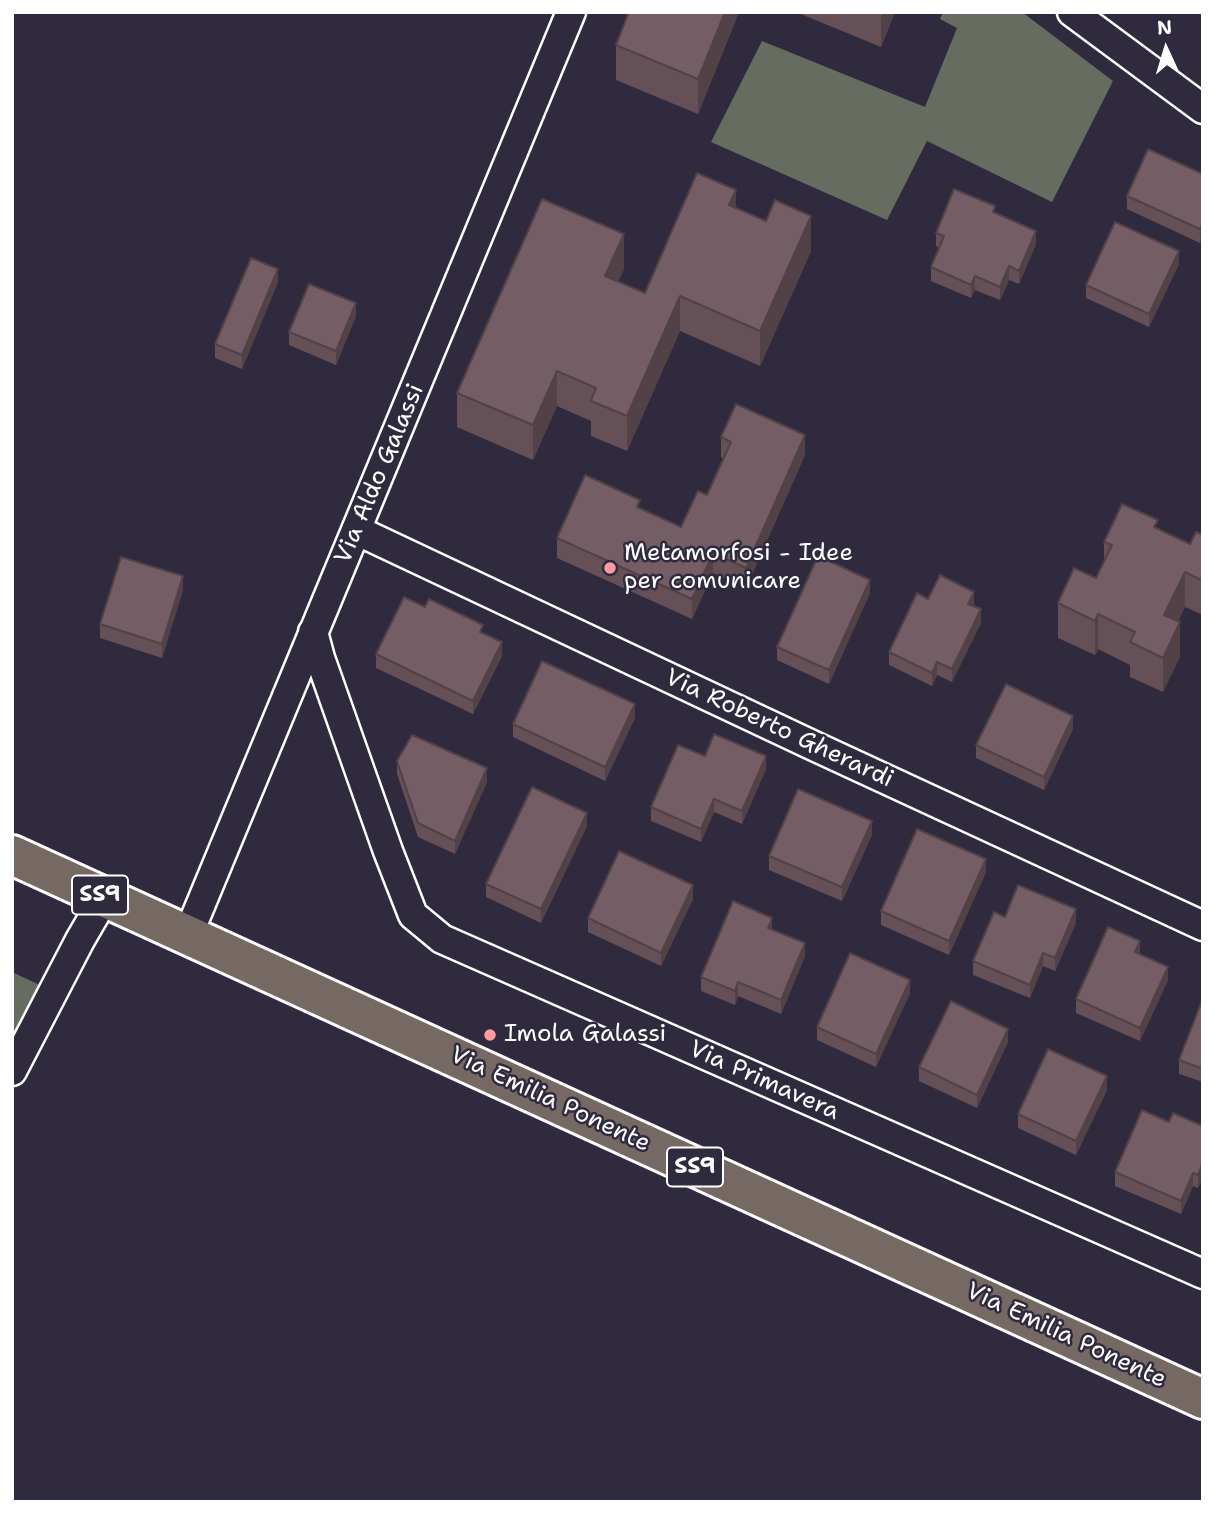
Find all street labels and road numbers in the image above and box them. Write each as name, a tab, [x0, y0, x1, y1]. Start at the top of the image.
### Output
street label: Via Aldo Galassi	[329, 380, 431, 568]
street label: Via Roberto Gherardi	[660, 663, 898, 795]
road number: SS9	[72, 876, 128, 914]
street label: Via Primavera	[685, 1035, 843, 1127]
street label: Via Emilia Ponente	[445, 1041, 655, 1159]
road number: SS9	[667, 1148, 723, 1186]
street label: Via Emilia Ponente	[961, 1277, 1171, 1395]

